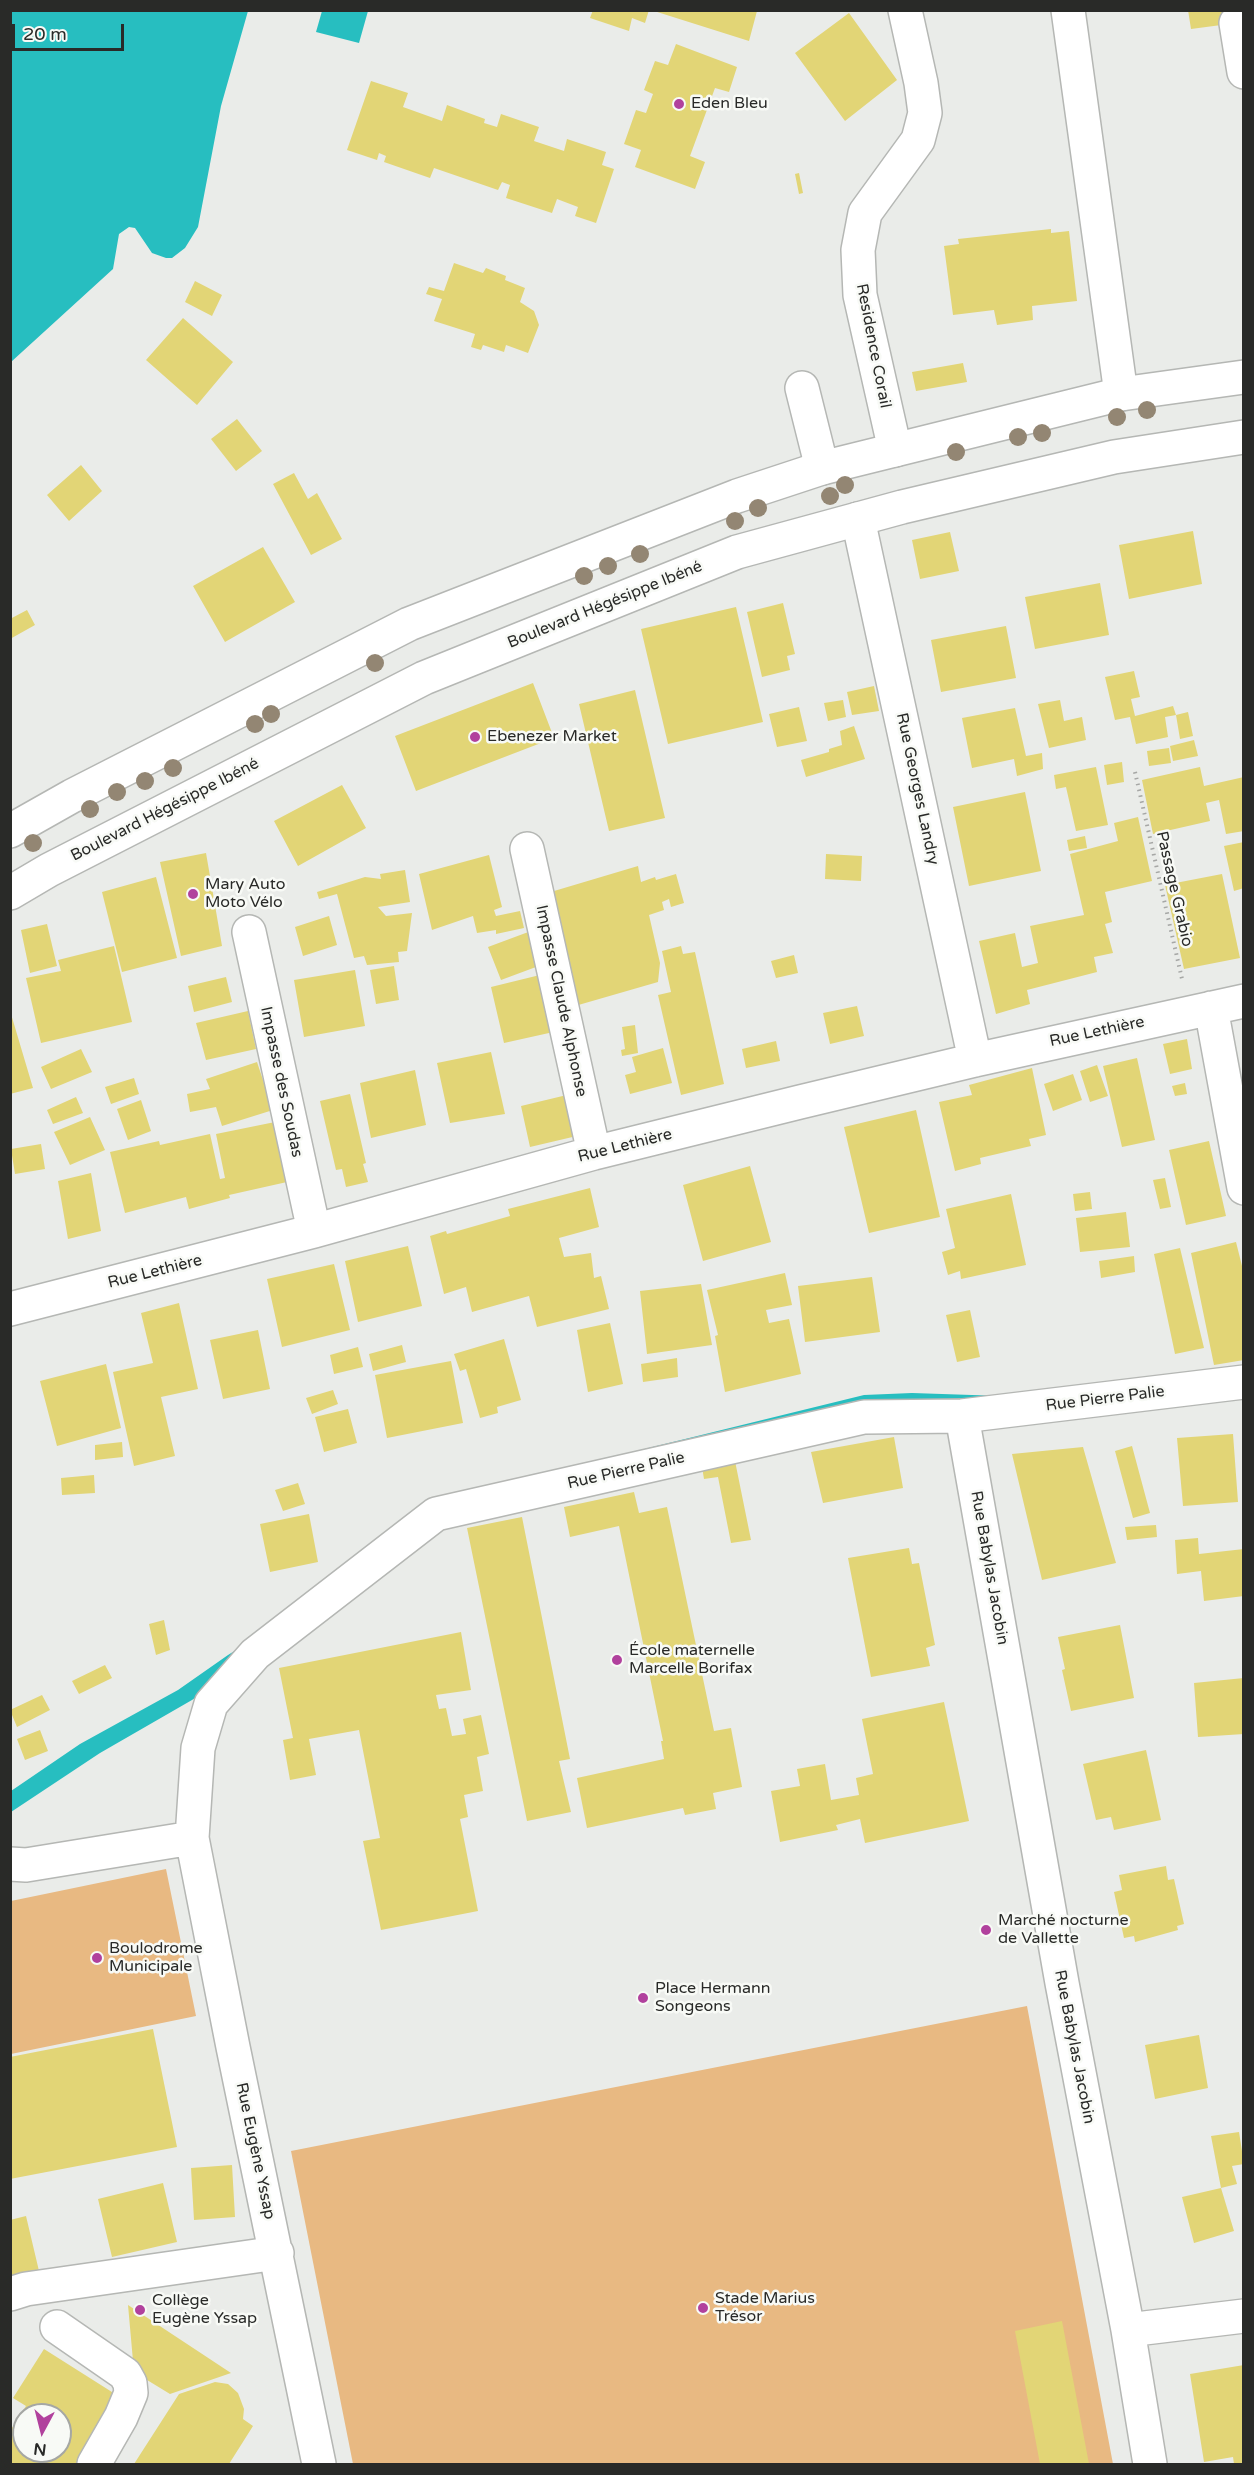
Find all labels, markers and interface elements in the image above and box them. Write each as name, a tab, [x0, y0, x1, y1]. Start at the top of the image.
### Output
scale bar	[15, 12, 128, 50]
text: 20 m	[23, 23, 67, 45]
place label: Eden Bleu	[691, 94, 768, 114]
marker: Eden Bleu	[672, 97, 686, 111]
street label: Residence Corail	[852, 282, 894, 410]
street label: Boulevard Hégésippe Ibéné	[505, 557, 705, 653]
street label: Rue Georges Landry	[892, 711, 942, 867]
place label: Ebenezer Market	[487, 727, 617, 747]
marker: Ebenezer Market	[468, 730, 482, 744]
street label: Boulevard Hégésippe Ibéné	[68, 754, 262, 866]
street label: Passage Grabio	[1151, 829, 1197, 949]
place label: Mary Auto Moto Vélo	[205, 875, 286, 913]
marker: Mary Auto Moto Vélo	[186, 887, 200, 901]
street label: Impasse Claude Alphonse	[531, 903, 591, 1099]
street label: Impasse des Soudas	[256, 1005, 306, 1159]
street label: Rue Lethière	[1048, 1013, 1146, 1051]
street label: Rue Lethière	[576, 1125, 674, 1167]
street label: Rue Lethière	[106, 1251, 204, 1293]
street label: Rue Pierre Palie	[1044, 1382, 1166, 1416]
street label: Rue Pierre Palie	[566, 1448, 686, 1494]
street label: Rue Babylas Jacobin	[966, 1489, 1012, 1647]
place label: École maternelle Marcelle Borifax	[629, 1641, 755, 1679]
marker: École maternelle Marcelle Borifax	[610, 1653, 624, 1667]
place label: Marché nocturne de Vallette	[998, 1911, 1129, 1949]
marker: Marché nocturne de Vallette	[979, 1923, 993, 1937]
place label: Boulodrome Municipale	[109, 1939, 203, 1977]
marker: Boulodrome Municipale	[90, 1951, 104, 1965]
street label: Rue Babylas Jacobin	[1050, 1968, 1098, 2126]
place label: Place Hermann Songeons	[655, 1979, 771, 2017]
marker: Place Hermann Songeons	[636, 1991, 650, 2005]
street label: Rue Eugène Yssap	[231, 2081, 279, 2221]
place label: Stade Marius Trésor	[715, 2289, 815, 2327]
place label: Collège Eugène Yssap	[152, 2291, 257, 2329]
marker: Stade Marius Trésor	[696, 2301, 710, 2315]
marker: Collège Eugène Yssap	[133, 2303, 147, 2317]
north arrow	[12, 2403, 72, 2463]
text: N	[32, 2438, 48, 2460]

